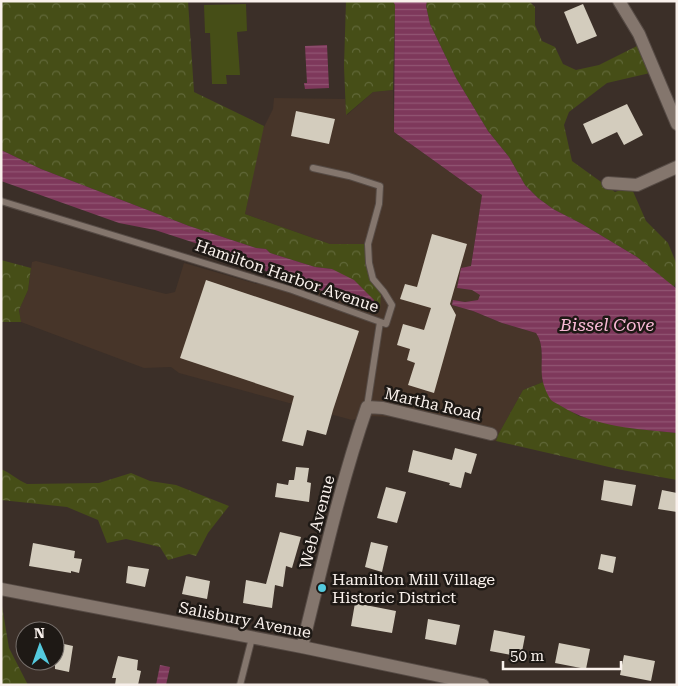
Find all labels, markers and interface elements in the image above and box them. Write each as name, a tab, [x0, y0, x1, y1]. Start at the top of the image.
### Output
street label: Hamilton Harbor Avenue	[193, 236, 382, 316]
water label: Bissel Cove	[559, 314, 654, 335]
street label: Martha Road	[383, 384, 483, 424]
street label: Web Avenue	[295, 473, 339, 571]
place label: Hamilton Mill Village Historic District	[332, 570, 495, 607]
marker: Hamilton Mill Village Historic District	[316, 582, 328, 594]
street label: Salisbury Avenue	[177, 598, 313, 642]
north arrow	[15, 621, 65, 671]
text: N	[34, 625, 45, 641]
scale bar	[503, 638, 620, 670]
text: 50 m	[510, 647, 545, 665]

